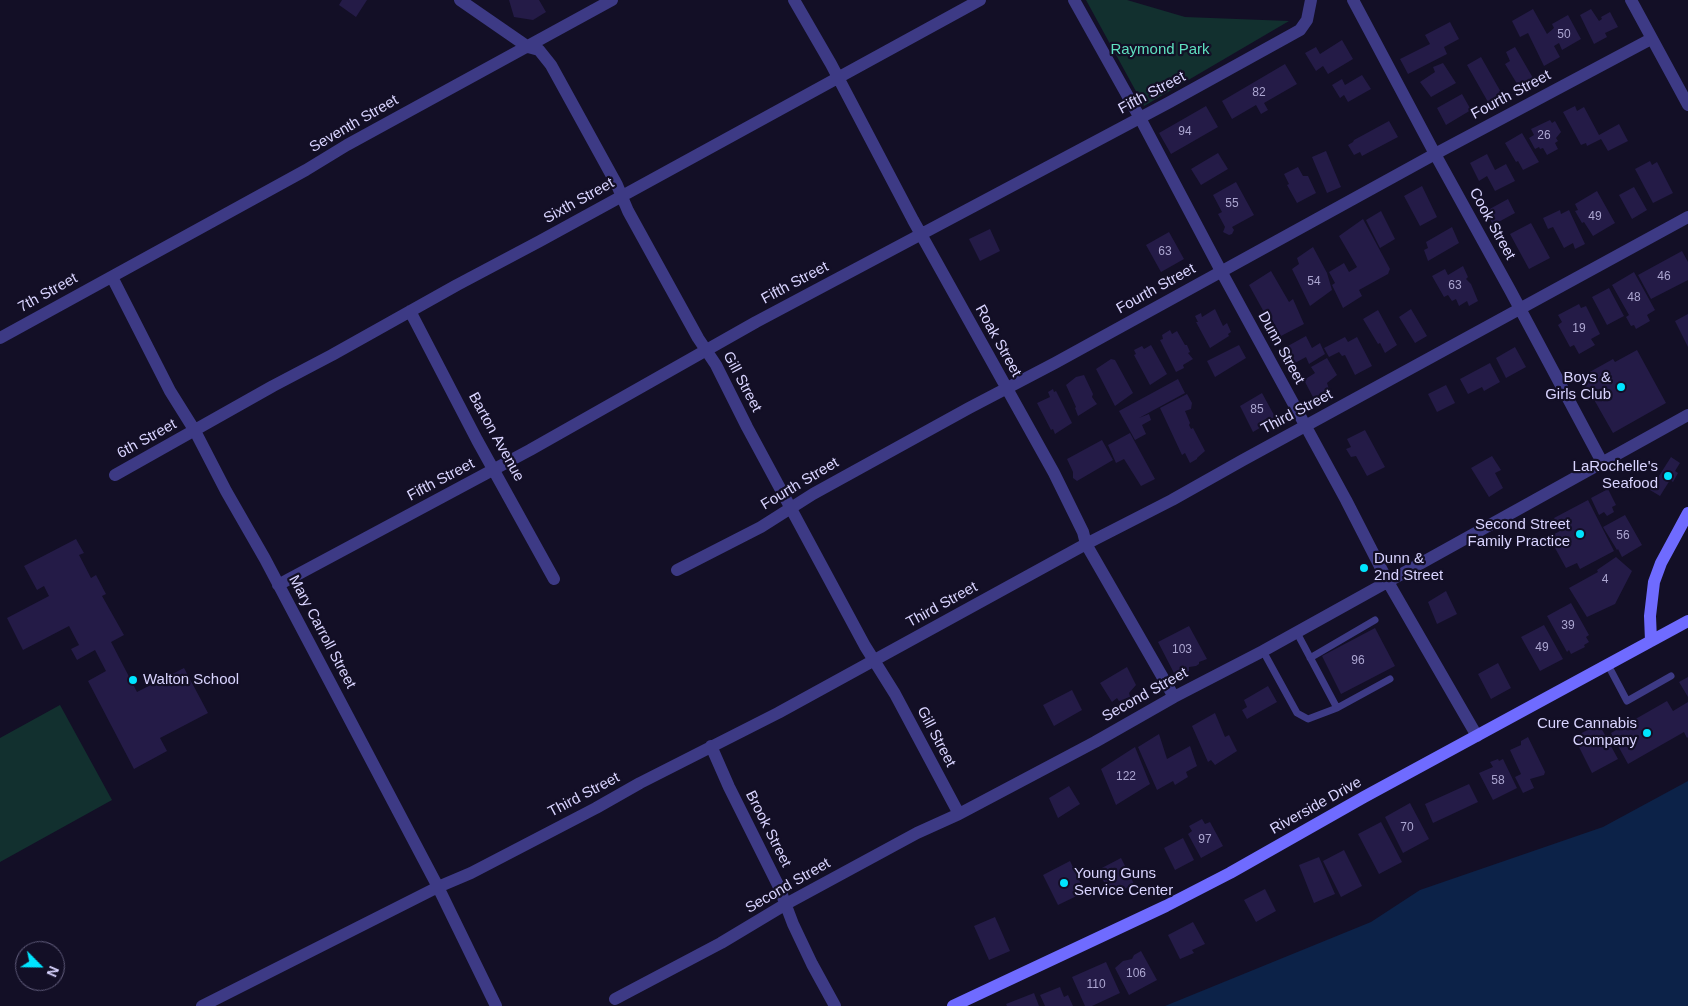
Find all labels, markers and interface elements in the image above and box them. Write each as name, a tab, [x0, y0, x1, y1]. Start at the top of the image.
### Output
house number: 50	[1557, 28, 1571, 42]
park label: Raymond Park	[1110, 41, 1210, 59]
street label: Fourth Street	[1468, 67, 1554, 123]
street label: Fifth Street	[1115, 68, 1189, 118]
house number: 82	[1252, 86, 1266, 100]
street label: Seventh Street	[307, 91, 401, 157]
house number: 94	[1178, 125, 1192, 139]
house number: 26	[1537, 129, 1551, 143]
street label: Sixth Street	[541, 174, 617, 228]
street label: Cook Street	[1465, 185, 1519, 263]
house number: 55	[1225, 197, 1239, 211]
house number: 49	[1588, 210, 1602, 224]
house number: 63	[1158, 245, 1172, 259]
street label: Fifth Street	[758, 258, 832, 308]
street label: Fourth Street	[1113, 260, 1199, 318]
street label: 7th Street	[15, 269, 81, 317]
house number: 46	[1657, 270, 1671, 284]
house number: 54	[1307, 275, 1321, 289]
house number: 63	[1448, 279, 1462, 293]
house number: 48	[1627, 291, 1641, 305]
street label: Roak Street	[971, 302, 1025, 380]
street label: Dunn Street	[1254, 309, 1308, 387]
house number: 19	[1572, 322, 1586, 336]
street label: Gill Street	[719, 349, 765, 415]
place label: Boys & Girls Club	[1545, 369, 1611, 404]
marker: Boys & Girls Club	[1615, 381, 1627, 393]
street label: Third Street	[1258, 386, 1336, 438]
street label: Barton Avenue	[464, 389, 528, 485]
house number: 85	[1250, 403, 1264, 417]
street label: 6th Street	[114, 415, 180, 463]
street label: Fourth Street	[758, 454, 842, 514]
street label: Fifth Street	[404, 455, 478, 505]
place label: LaRochelle's Seafood	[1573, 458, 1658, 493]
marker: LaRochelle's Seafood	[1662, 470, 1674, 482]
place label: Second Street Family Practice	[1467, 516, 1570, 551]
marker: Second Street Family Practice	[1574, 528, 1586, 540]
house number: 56	[1616, 529, 1630, 543]
place label: Dunn & 2nd Street	[1374, 550, 1443, 585]
marker: Dunn & 2nd Street	[1358, 562, 1370, 574]
street label: Mary Carroll Street	[285, 572, 359, 692]
house number: 4	[1602, 573, 1608, 587]
street label: Third Street	[903, 578, 981, 632]
house number: 39	[1561, 619, 1575, 633]
house number: 49	[1535, 641, 1549, 655]
house number: 103	[1172, 643, 1192, 657]
house number: 96	[1351, 654, 1365, 668]
street label: Second Street	[1099, 664, 1191, 726]
place label: Walton School	[143, 671, 239, 689]
marker: Walton School	[127, 674, 139, 686]
street label: Gill Street	[913, 704, 959, 770]
place label: Cure Cannabis Company	[1537, 715, 1637, 750]
marker: Cure Cannabis Company	[1641, 727, 1653, 739]
street label: Third Street	[545, 769, 623, 821]
house number: 122	[1116, 770, 1136, 784]
street label: Riverside Drive	[1267, 773, 1365, 839]
house number: 58	[1491, 774, 1505, 788]
street label: Brook Street	[741, 788, 795, 870]
house number: 70	[1400, 821, 1414, 835]
house number: 97	[1198, 833, 1212, 847]
street label: Second Street	[742, 854, 834, 918]
place label: Young Guns Service Center	[1074, 865, 1173, 900]
marker: Young Guns Service Center	[1058, 877, 1070, 889]
north arrow	[15, 941, 65, 991]
text: N	[44, 964, 62, 979]
house number: 106	[1126, 967, 1146, 981]
house number: 110	[1086, 978, 1106, 992]

